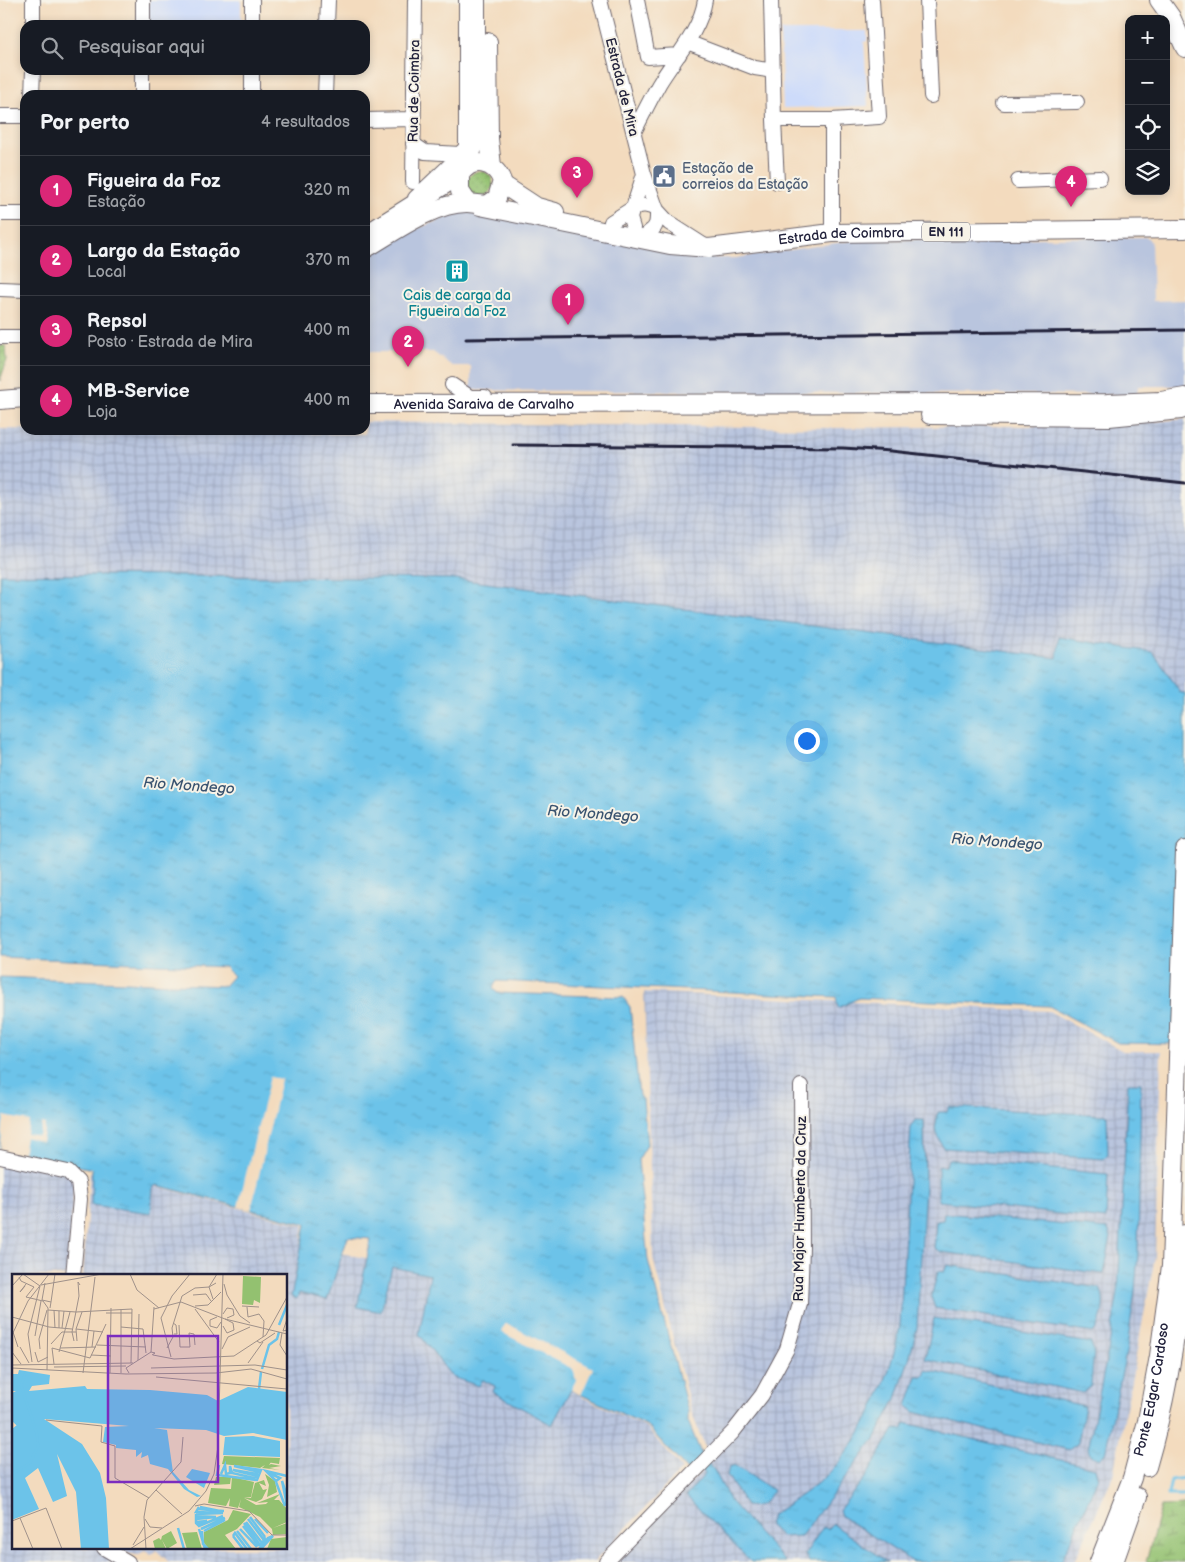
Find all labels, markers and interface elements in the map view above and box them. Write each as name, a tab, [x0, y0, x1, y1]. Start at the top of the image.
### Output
map controls	[1125, 15, 1170, 195]
button: +	[1125, 15, 1170, 60]
search box	[20, 20, 370, 75]
icon: search	[38, 34, 66, 62]
text: Pesquisar aqui	[78, 36, 205, 59]
street label: Estrada de Mira	[602, 36, 642, 138]
street label: Rua de Coimbra	[405, 39, 423, 143]
button: −	[1125, 60, 1170, 105]
button: locate	[1125, 105, 1170, 150]
text: Por perto	[40, 110, 130, 135]
text: 4 resultados	[261, 113, 350, 132]
button: layers	[1125, 150, 1170, 195]
pin: 3	[561, 157, 593, 198]
place label: Estação de correios da Estação	[682, 160, 809, 193]
public building icon: Estação de correios da Estação	[651, 163, 677, 189]
pin: 4	[1055, 166, 1087, 207]
text: Figueira da Foz	[87, 170, 221, 193]
text: 1	[53, 181, 59, 200]
text: 320 m	[304, 181, 350, 200]
text: Estação	[87, 193, 146, 212]
road number: EN 111	[922, 222, 970, 242]
street label: Estrada de Coimbra	[777, 224, 904, 248]
text: Largo da Estação	[87, 240, 240, 263]
text: 2	[51, 251, 61, 270]
text: 370 m	[305, 251, 350, 270]
building icon: Cais de carga da Figueira da Foz	[444, 258, 470, 284]
text: Local	[87, 263, 126, 282]
pin: 1	[552, 284, 584, 325]
place label: Cais de carga da Figueira da Foz	[403, 287, 511, 320]
text: Repsol	[87, 310, 147, 333]
text: 3	[51, 321, 61, 340]
text: 400 m	[304, 321, 350, 340]
pin: 2	[392, 326, 424, 367]
text: Posto · Estrada de Mira	[87, 333, 253, 352]
text: MB-Service	[87, 380, 190, 403]
text: 4	[51, 391, 61, 410]
text: 400 m	[304, 391, 350, 410]
street label: Avenida Saraiva de Carvalho	[394, 395, 574, 412]
text: Loja	[87, 403, 117, 422]
your location	[794, 728, 820, 754]
water label: Rio Mondego	[143, 773, 236, 799]
water label: Rio Mondego	[547, 801, 640, 827]
water label: Rio Mondego	[951, 829, 1044, 855]
street label: Rua Major Humberto da Cruz	[790, 1116, 810, 1302]
inset map	[12, 1274, 288, 1550]
street label: Ponte Edgar Cardoso	[1130, 1322, 1172, 1458]

